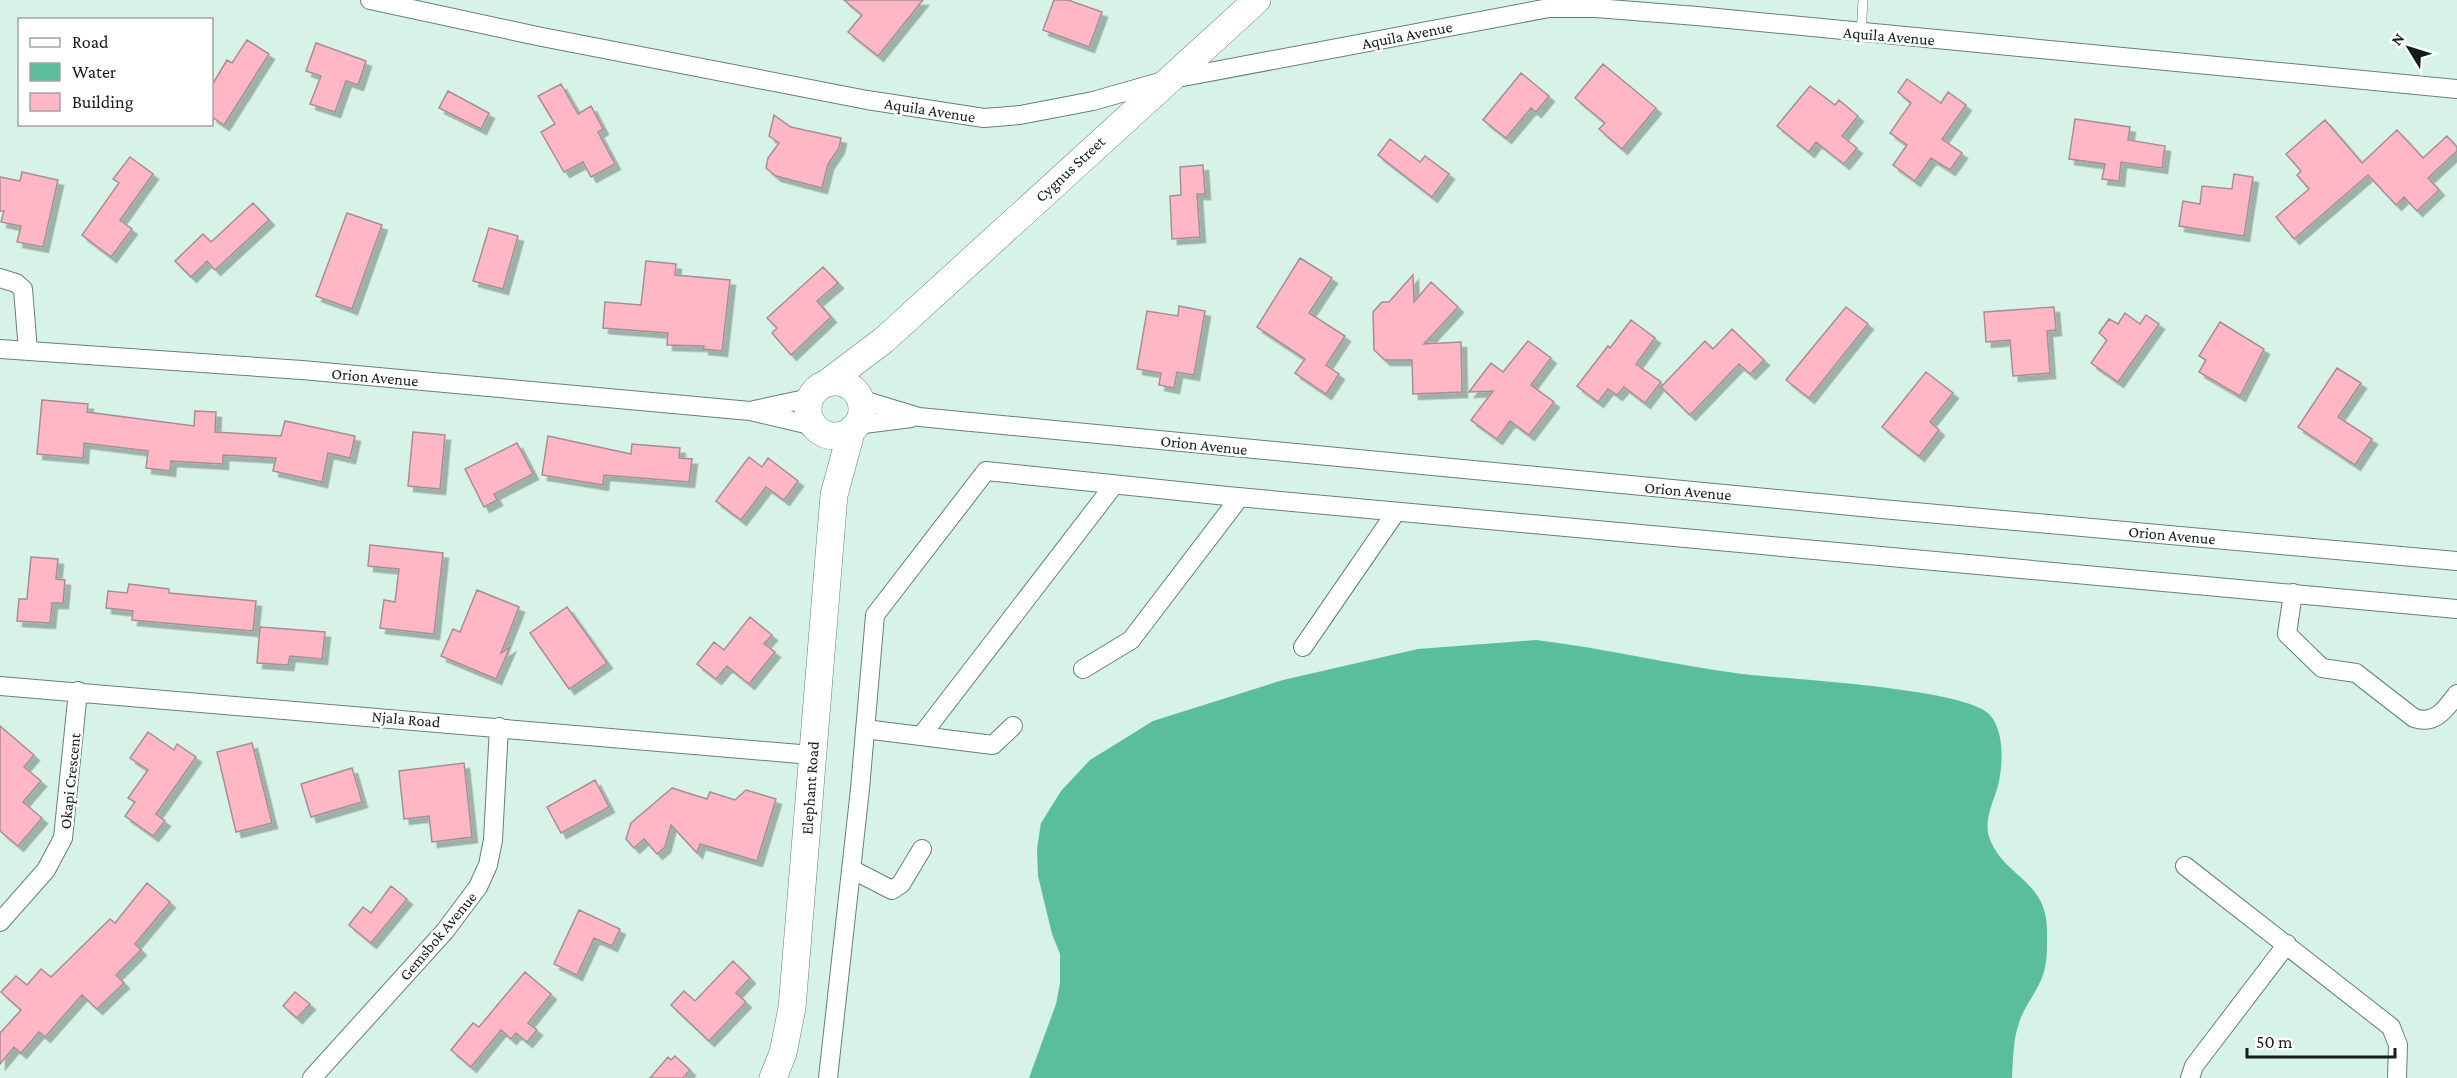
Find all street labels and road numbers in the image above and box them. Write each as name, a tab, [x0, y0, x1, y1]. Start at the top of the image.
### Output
street label: Aquila Avenue	[1360, 18, 1454, 53]
street label: Aquila Avenue	[1843, 24, 1935, 49]
street label: Aquila Avenue	[883, 94, 977, 127]
street label: Cygnus Street	[1032, 132, 1109, 206]
street label: Orion Avenue	[331, 365, 419, 389]
street label: Orion Avenue	[1160, 432, 1248, 458]
street label: Orion Avenue	[1644, 479, 1732, 503]
street label: Orion Avenue	[2128, 523, 2216, 547]
street label: Njala Road	[371, 708, 442, 732]
street label: Okapi Crescent	[56, 731, 85, 830]
street label: Elephant Road	[798, 740, 823, 835]
street label: Gemsbok Avenue	[396, 888, 480, 984]

